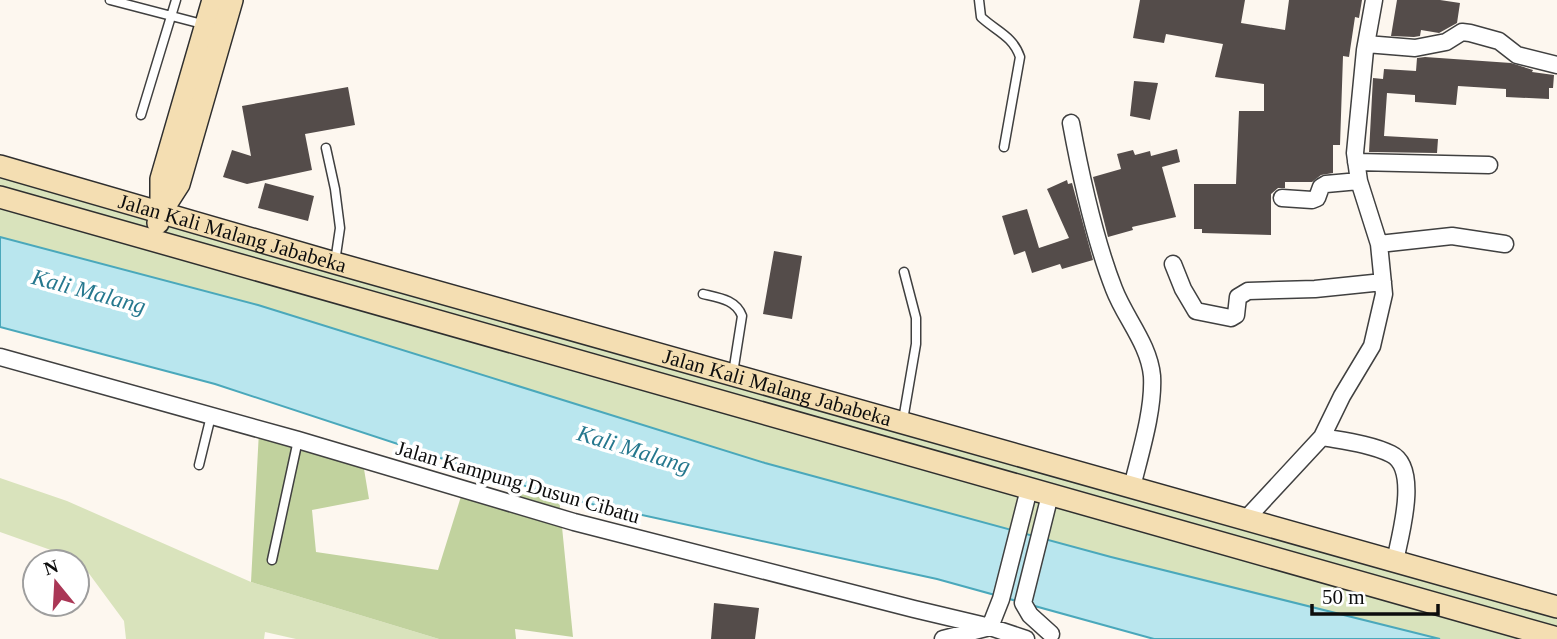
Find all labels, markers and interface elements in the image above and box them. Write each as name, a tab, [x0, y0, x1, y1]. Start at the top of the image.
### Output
street label: Jalan Kali Malang Jababeka	[116, 189, 350, 278]
water label: Kali Malang	[28, 264, 149, 319]
street label: Jalan Kali Malang Jababeka	[660, 344, 895, 431]
water label: Kali Malang	[573, 420, 693, 479]
street label: Jalan Kampung Dusun Cibatu	[393, 436, 643, 528]
north arrow	[21, 548, 91, 618]
text: N	[41, 555, 61, 579]
scale bar	[1312, 572, 1438, 616]
text: 50 m	[1322, 585, 1365, 609]

